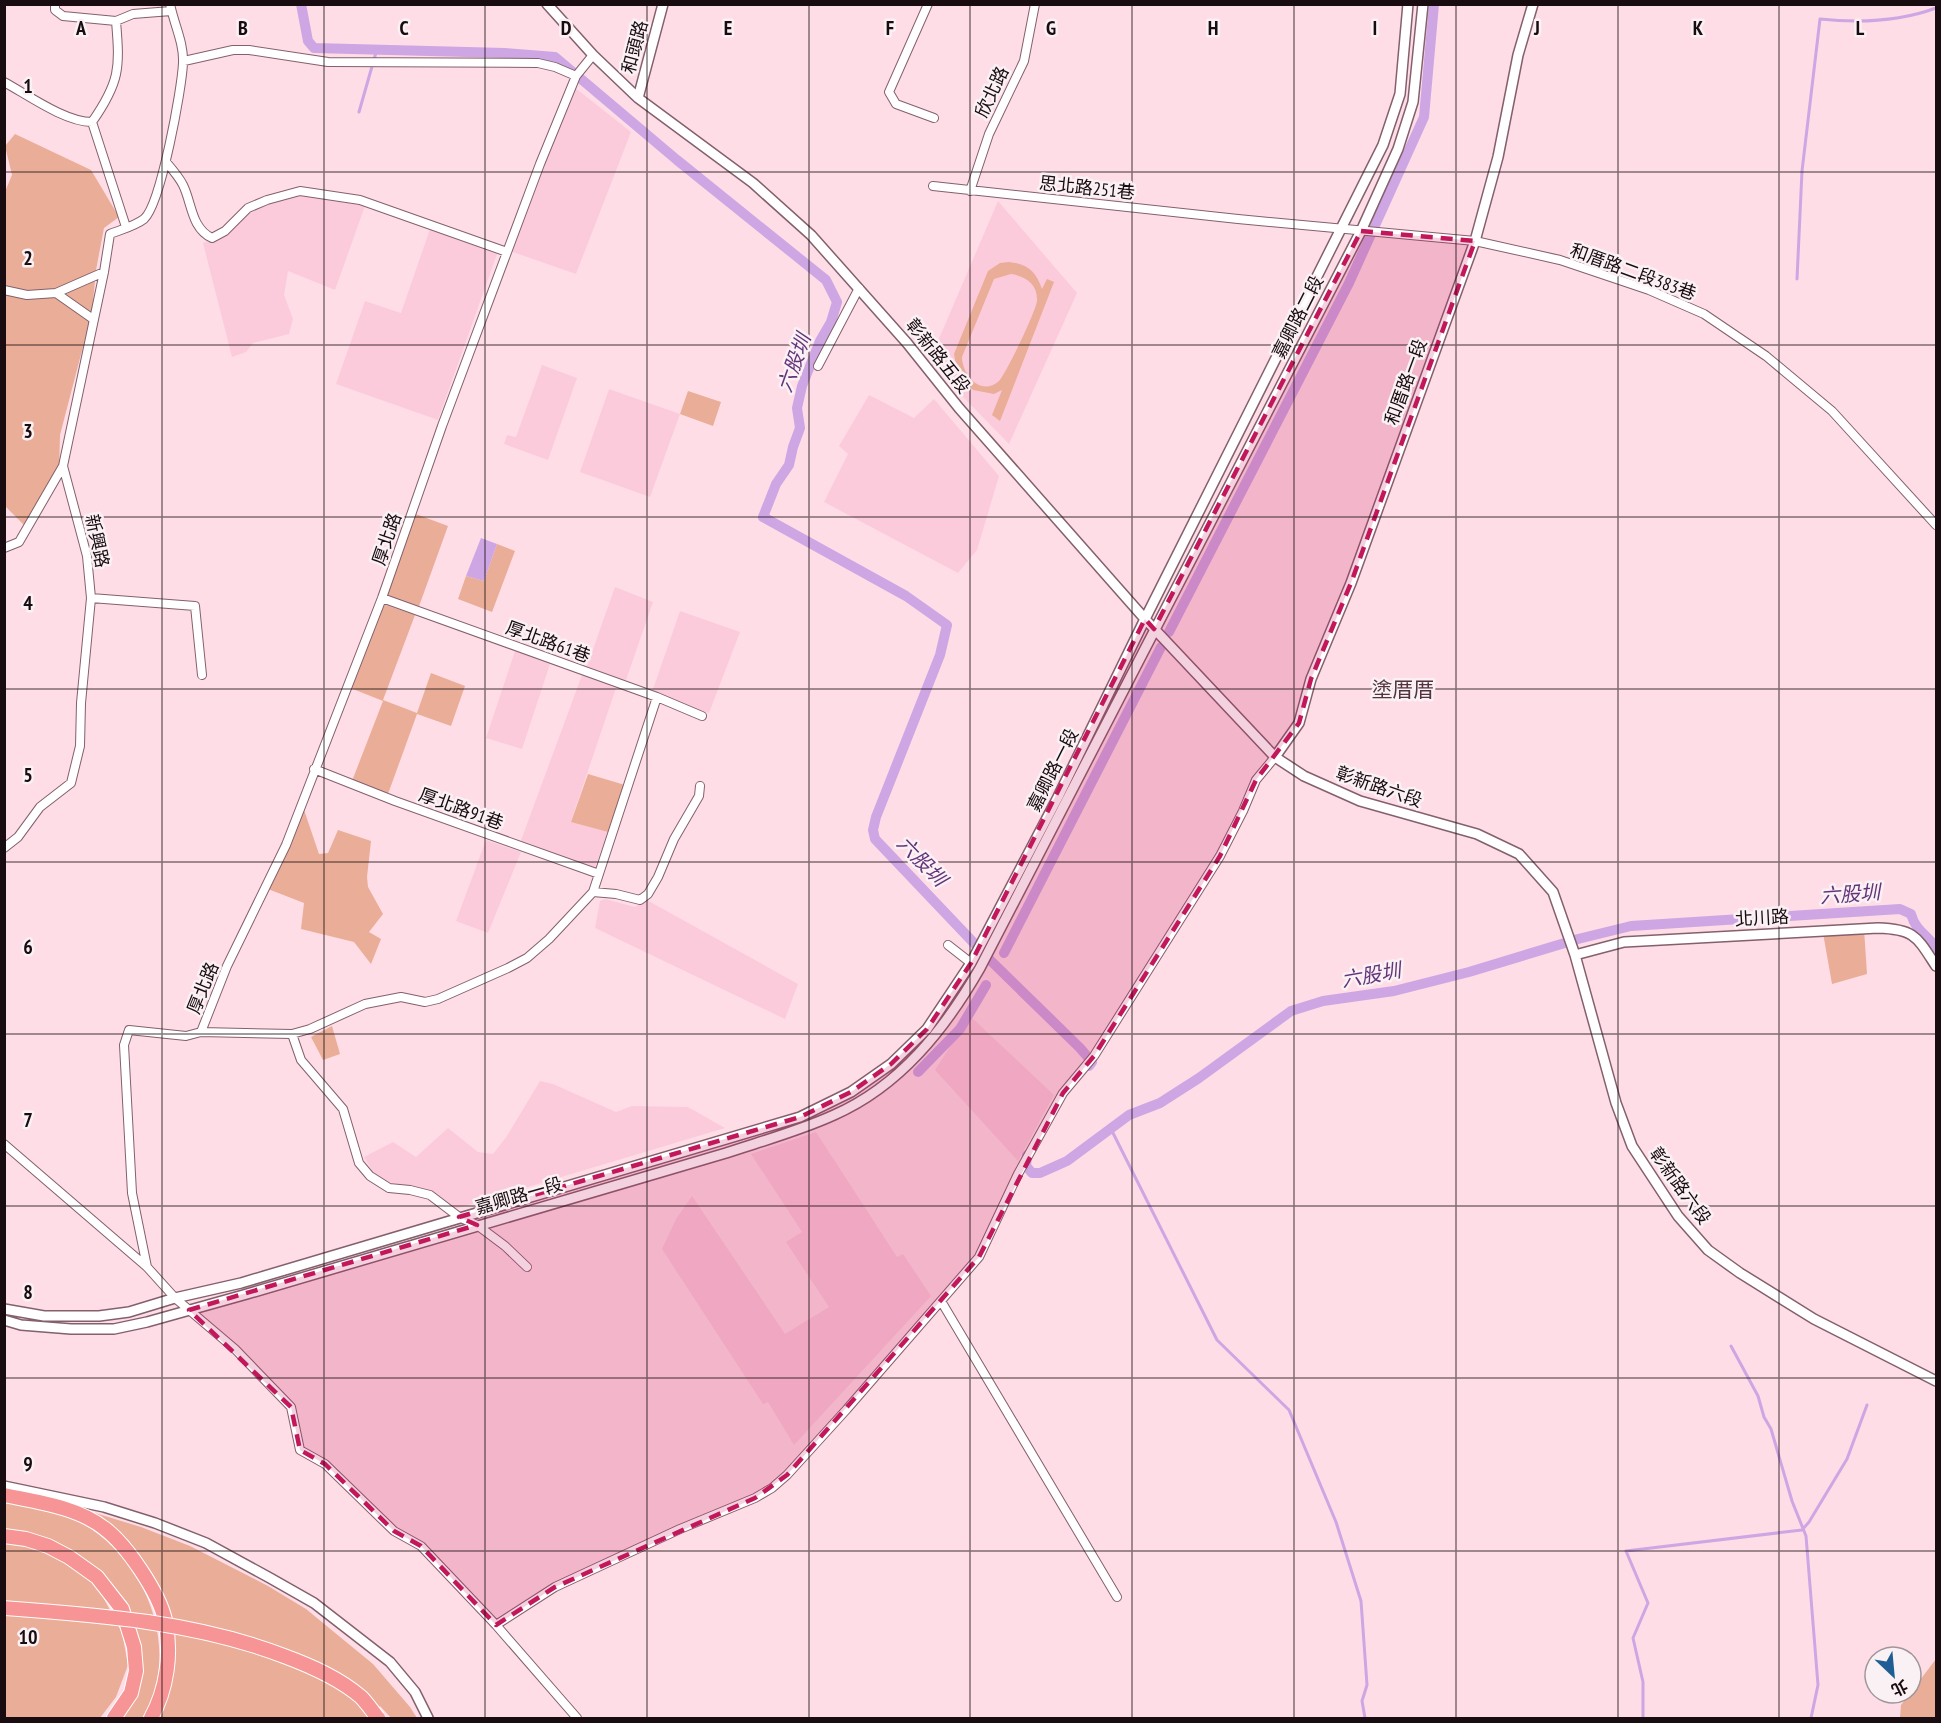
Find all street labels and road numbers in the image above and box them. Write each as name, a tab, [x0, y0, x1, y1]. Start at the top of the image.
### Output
street label: 和頭路	[616, 18, 653, 76]
street label: 欣北路	[970, 62, 1013, 121]
street label: 思北路251巷	[1038, 171, 1136, 204]
street label: 和厝路二段383巷	[1567, 238, 1699, 305]
street label: 嘉卿路二段	[1267, 271, 1328, 362]
street label: 彰新路五段	[901, 313, 976, 398]
street label: 和厝路一段	[1379, 336, 1432, 428]
street label: 厚北路	[367, 510, 406, 568]
street label: 新興路	[81, 512, 114, 570]
street label: 厚北路61巷	[503, 616, 594, 667]
street label: 嘉卿路一段	[1022, 724, 1083, 815]
street label: 彰新路六段	[1333, 761, 1425, 812]
street label: 厚北路91巷	[416, 783, 507, 834]
street label: 北川路	[1734, 905, 1790, 930]
street label: 厚北路	[182, 958, 223, 1017]
street label: 彰新路六段	[1645, 1143, 1716, 1229]
street label: 嘉卿路一段	[472, 1172, 565, 1219]

